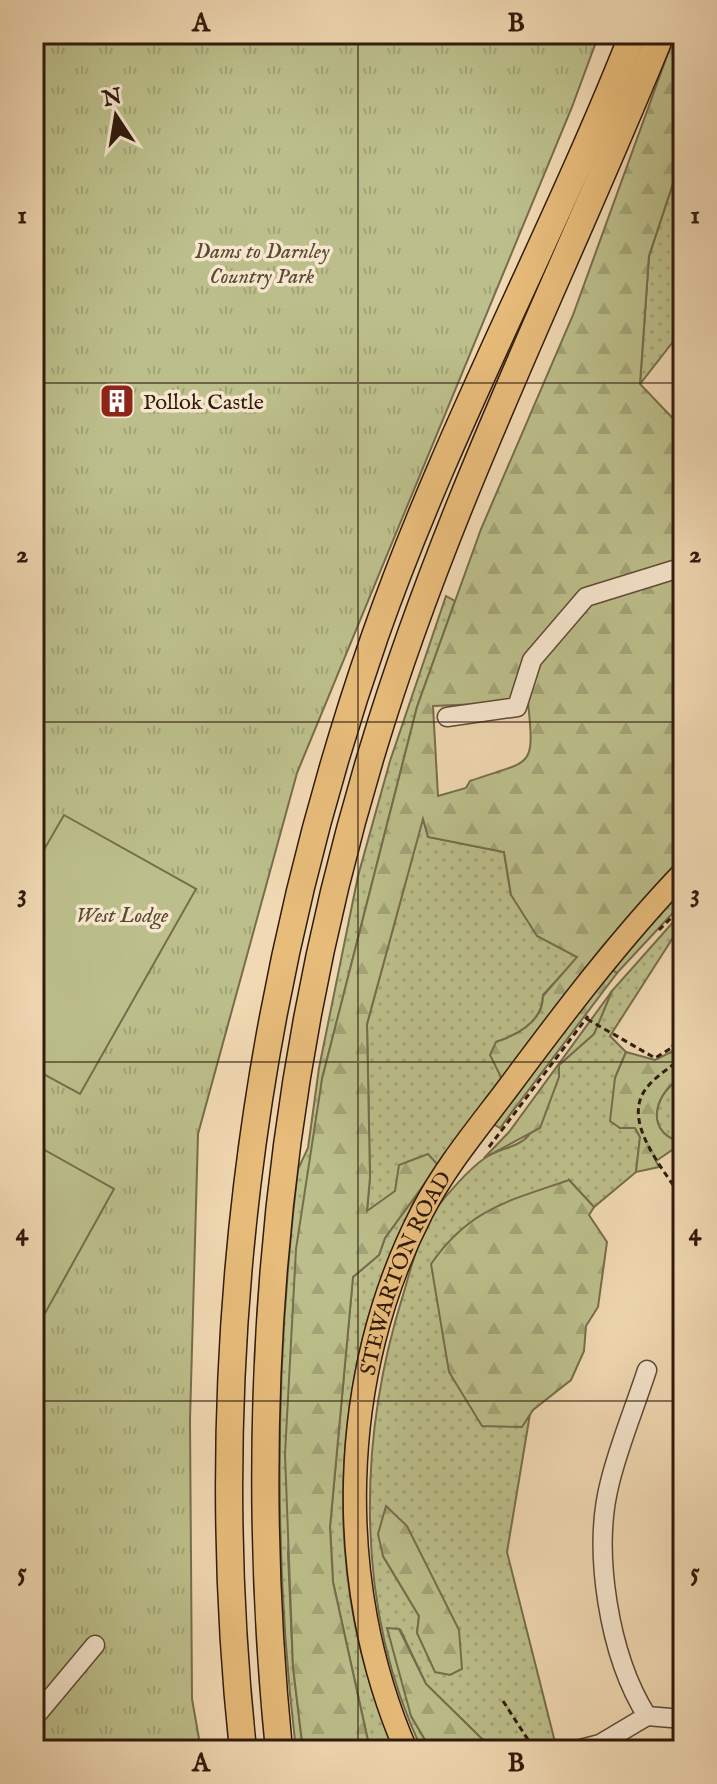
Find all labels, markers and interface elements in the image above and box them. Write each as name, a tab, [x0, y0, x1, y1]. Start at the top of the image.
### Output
text: A	[191, 7, 211, 40]
text: B	[507, 7, 525, 40]
north arrow	[76, 76, 156, 156]
text: N	[99, 83, 124, 114]
text: 1	[17, 199, 27, 232]
text: 1	[690, 199, 700, 232]
park label: Dams to Darnley Country Park	[195, 238, 330, 291]
building icon: Pollok Castle	[98, 382, 136, 420]
place label: Pollok Castle	[143, 389, 264, 417]
text: 2	[16, 538, 28, 571]
text: 2	[689, 538, 701, 571]
text: 3	[17, 877, 27, 910]
text: 3	[690, 877, 700, 910]
park label: West Lodge	[76, 902, 169, 930]
street label: STEWARTON ROAD	[355, 1166, 459, 1378]
text: 4	[16, 1216, 30, 1249]
text: 4	[689, 1216, 703, 1249]
text: 5	[17, 1556, 27, 1589]
text: 5	[690, 1556, 700, 1589]
text: A	[191, 1747, 211, 1780]
text: B	[507, 1747, 525, 1780]

